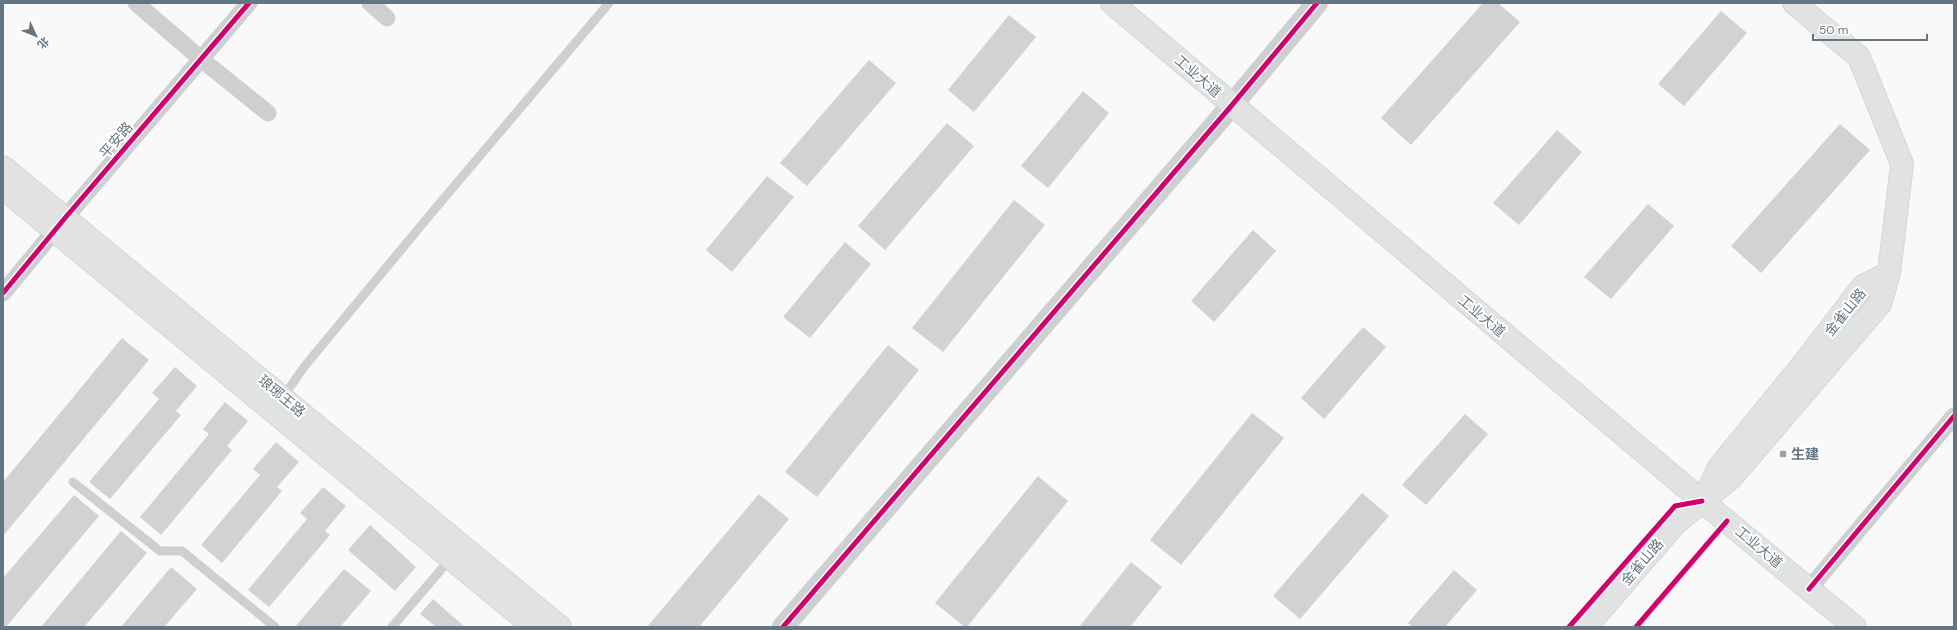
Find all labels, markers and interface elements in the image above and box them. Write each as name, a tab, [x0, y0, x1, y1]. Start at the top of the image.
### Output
north arrow	[16, 16, 56, 56]
scale bar	[1813, 16, 1927, 42]
text: 50 m	[1819, 22, 1848, 38]
text: 北	[34, 34, 52, 52]
street label: 工业大道	[1171, 51, 1225, 101]
street label: 平安路	[95, 118, 137, 162]
street label: 金雀山路	[1820, 285, 1870, 339]
street label: 工业大道	[1455, 291, 1509, 341]
street label: 琅琊王路	[255, 371, 309, 421]
place label: 生建	[1791, 445, 1819, 463]
marker: 生建	[1778, 449, 1788, 459]
street label: 工业大道	[1732, 522, 1786, 572]
street label: 金雀山路	[1617, 535, 1667, 589]

